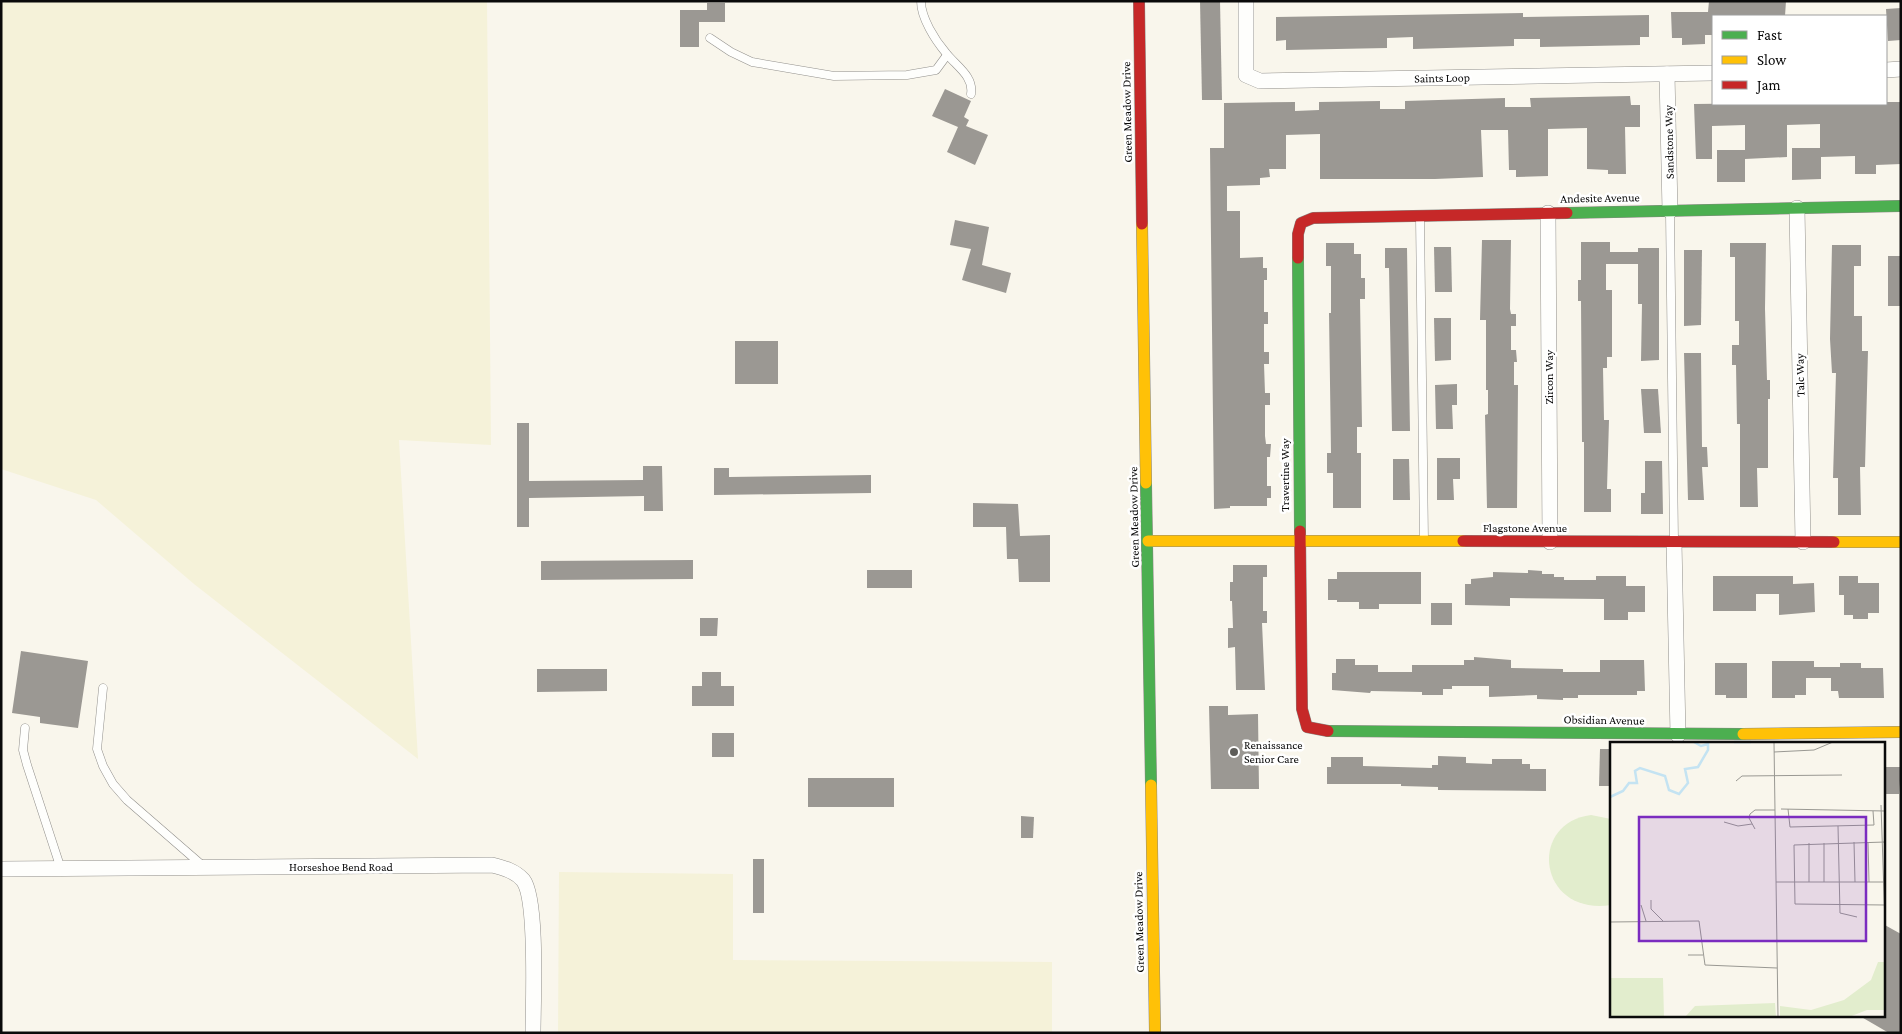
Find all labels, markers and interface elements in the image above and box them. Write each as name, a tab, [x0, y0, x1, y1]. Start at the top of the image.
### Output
legend	[1712, 15, 1887, 105]
text: Fast	[1757, 27, 1783, 43]
text: Slow	[1757, 52, 1787, 68]
street label: Green Meadow Drive	[1119, 61, 1135, 163]
street label: Saints Loop	[1414, 71, 1470, 85]
text: Jam	[1755, 77, 1780, 94]
street label: Sandstone Way	[1661, 104, 1677, 179]
street label: Andesite Avenue	[1560, 190, 1640, 206]
street label: Zircon Way	[1542, 349, 1556, 404]
street label: Talc Way	[1793, 353, 1807, 397]
street label: Travertine Way	[1278, 438, 1292, 512]
street label: Green Meadow Drive	[1126, 466, 1142, 568]
street label: Flagstone Avenue	[1483, 521, 1567, 535]
street label: Obsidian Avenue	[1563, 712, 1645, 728]
place label: Renaissance Senior Care	[1244, 738, 1303, 766]
inset map	[1610, 742, 1884, 1016]
marker: Renaissance Senior Care	[1228, 746, 1240, 758]
street label: Horseshoe Bend Road	[289, 860, 394, 874]
street label: Green Meadow Drive	[1131, 871, 1147, 973]

